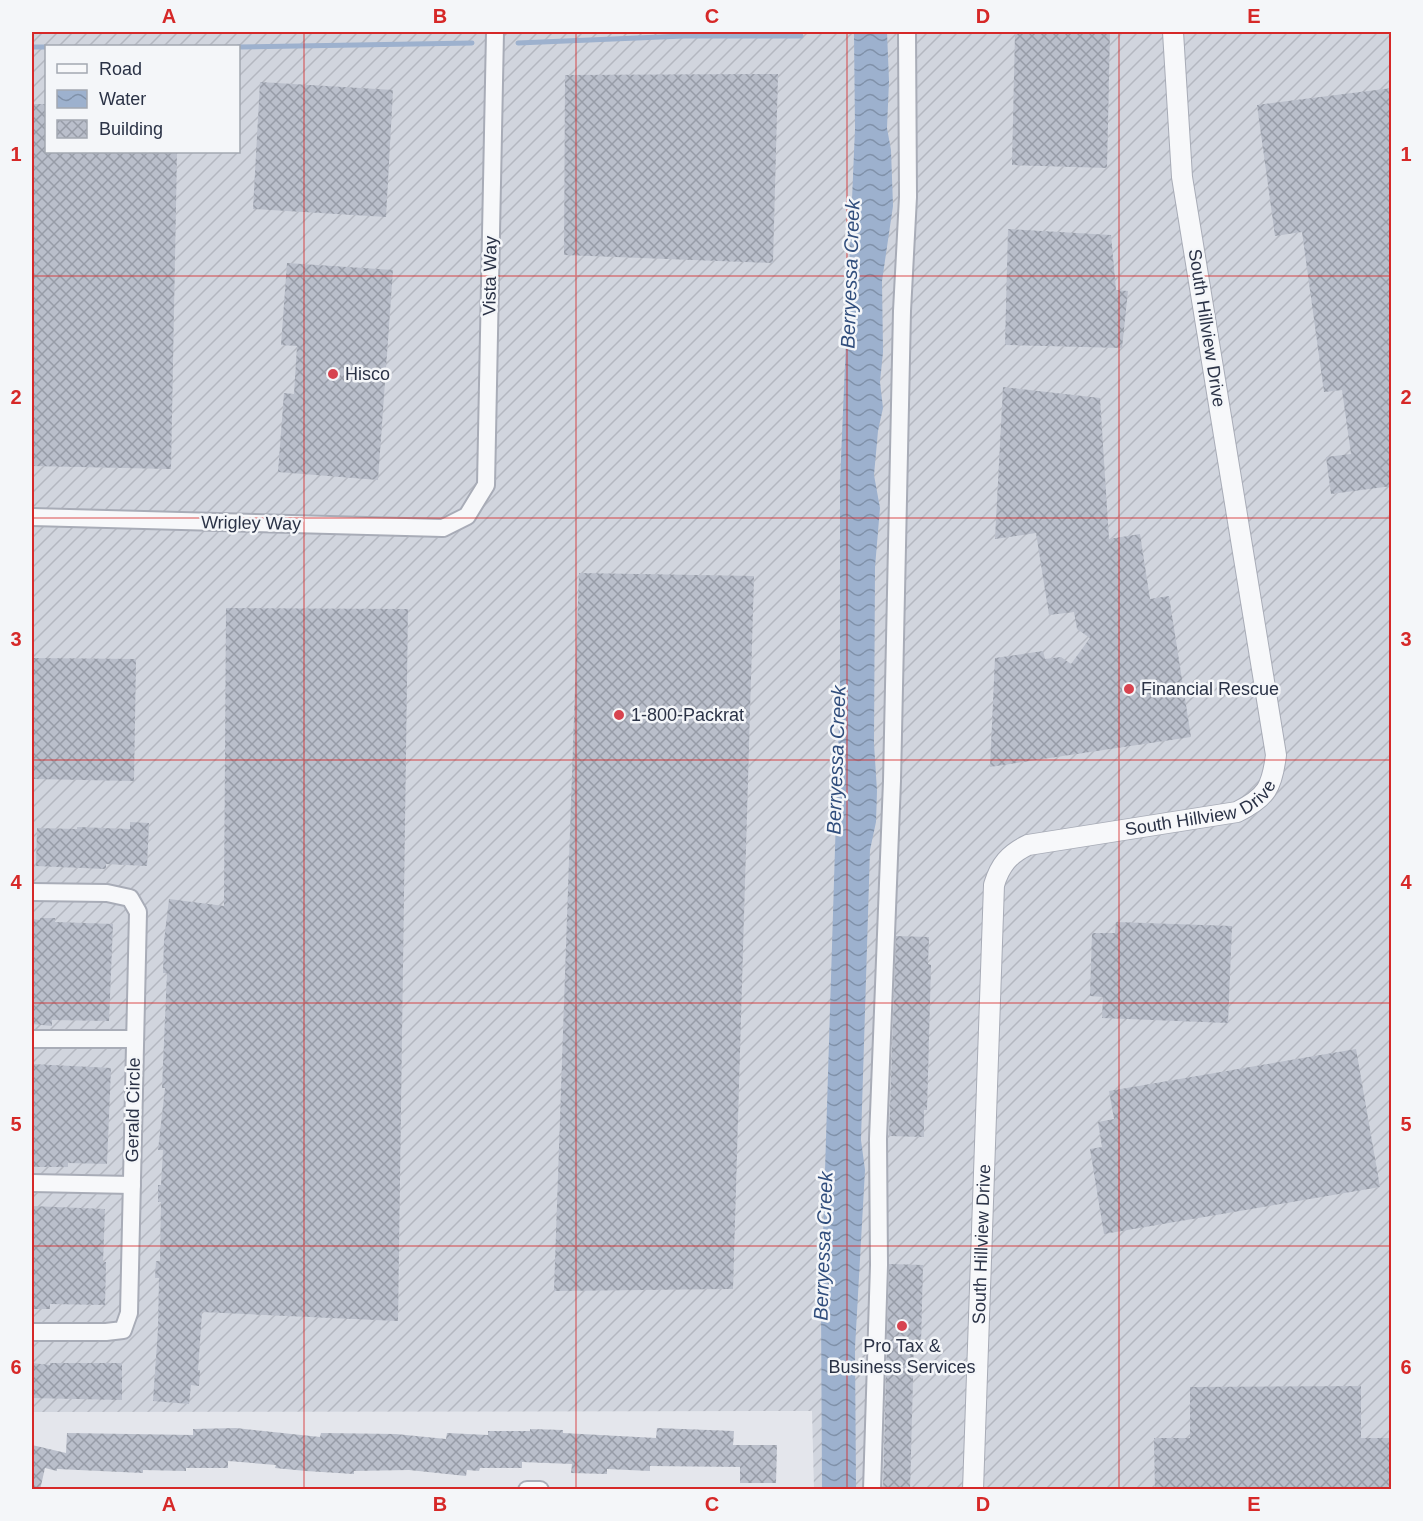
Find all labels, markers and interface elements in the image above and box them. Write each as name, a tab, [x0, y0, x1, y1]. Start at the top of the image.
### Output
text: A	[162, 5, 176, 27]
text: B	[433, 5, 447, 27]
text: C	[705, 5, 719, 27]
text: D	[976, 5, 990, 27]
text: E	[1247, 5, 1261, 27]
legend	[45, 45, 240, 153]
text: Road	[99, 59, 142, 79]
text: Water	[99, 89, 146, 109]
text: Building	[99, 119, 163, 139]
text: 1	[10, 143, 22, 165]
text: 1	[1400, 143, 1412, 165]
water label: Berryessa Creek	[836, 198, 864, 349]
street label: Vista Way	[479, 236, 501, 316]
street label: South Hillview Drive	[1185, 247, 1229, 409]
place label: Hisco	[345, 364, 390, 384]
marker: Hisco	[326, 367, 340, 381]
text: 2	[10, 386, 22, 408]
text: 2	[1400, 386, 1412, 408]
street label: Wrigley Way	[201, 512, 301, 534]
text: 3	[10, 628, 22, 650]
text: 3	[1400, 628, 1412, 650]
place label: Financial Rescue	[1141, 679, 1279, 699]
marker: Financial Rescue	[1122, 682, 1136, 696]
water label: Berryessa Creek	[822, 684, 850, 835]
place label: 1-800-Packrat	[631, 705, 744, 725]
marker: 1-800-Packrat	[612, 708, 626, 722]
street label: South Hillview Drive	[1123, 777, 1280, 840]
text: 4	[10, 871, 22, 893]
text: 4	[1400, 871, 1412, 893]
street label: Gerald Circle	[122, 1057, 144, 1163]
text: 5	[10, 1113, 22, 1135]
text: 5	[1400, 1113, 1412, 1135]
street label: South Hillview Drive	[969, 1164, 994, 1325]
water label: Berryessa Creek	[809, 1170, 837, 1321]
marker: Pro Tax & Business Services	[895, 1319, 909, 1333]
place label: Pro Tax & Business Services	[828, 1336, 976, 1377]
text: 6	[10, 1356, 22, 1378]
text: 6	[1400, 1356, 1412, 1378]
text: A	[162, 1493, 176, 1515]
text: B	[433, 1493, 447, 1515]
text: C	[705, 1493, 719, 1515]
text: D	[976, 1493, 990, 1515]
text: E	[1247, 1493, 1261, 1515]

